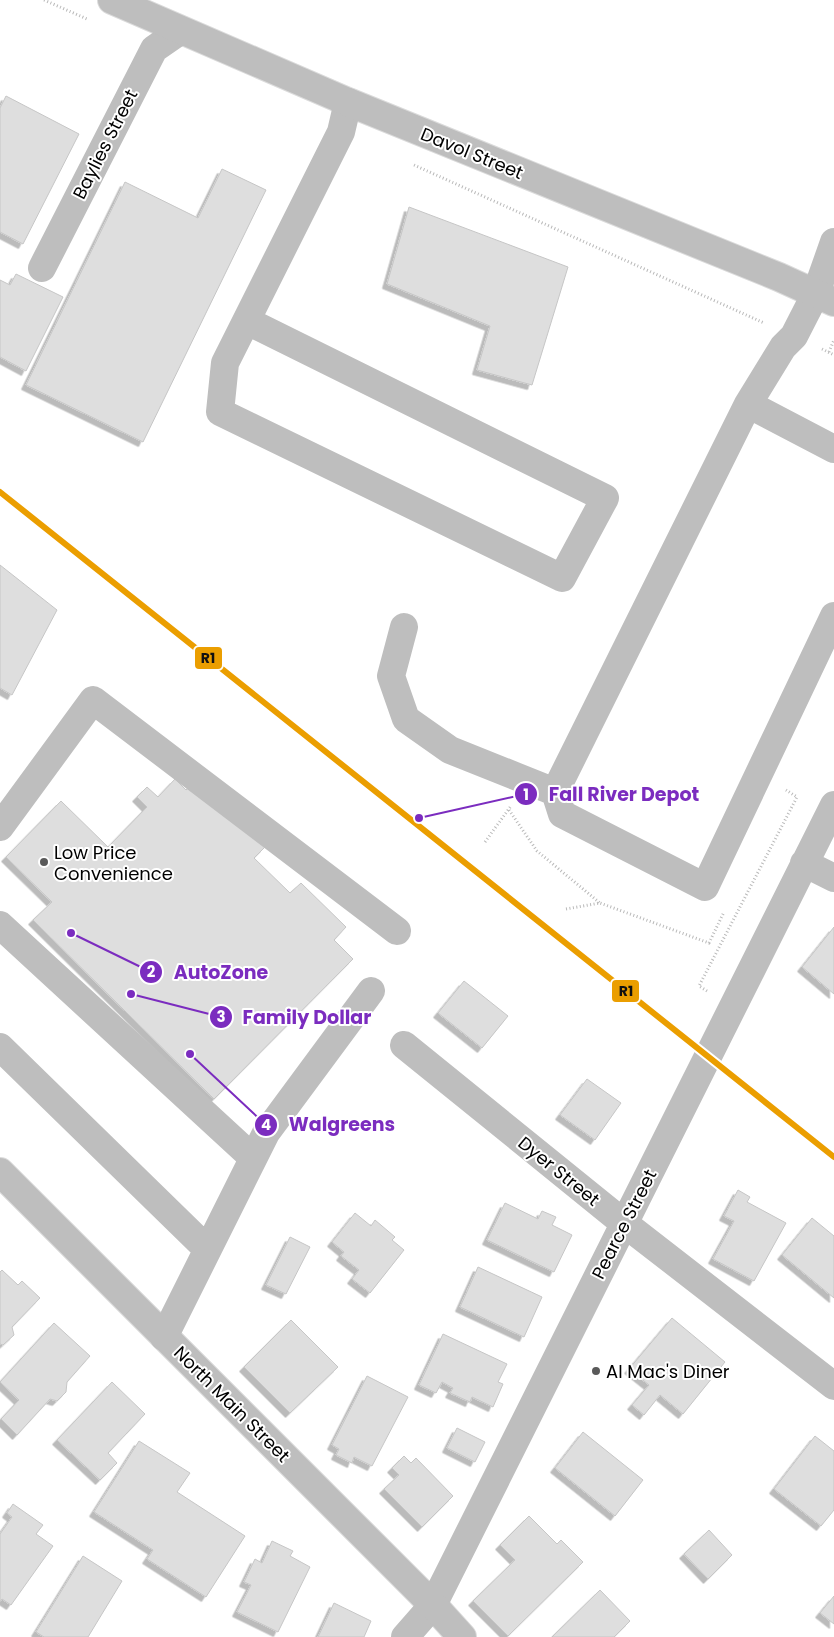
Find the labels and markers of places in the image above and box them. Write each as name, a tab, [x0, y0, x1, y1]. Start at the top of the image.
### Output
callout: Fall River Depot	[514, 777, 709, 811]
place label: Low Price Convenience	[54, 840, 173, 886]
marker: Low Price Convenience	[38, 856, 50, 868]
callout: AutoZone	[139, 955, 279, 989]
callout: Family Dollar	[208, 1000, 382, 1034]
callout: Walgreens	[254, 1108, 405, 1142]
place label: Al Mac's Diner	[606, 1359, 730, 1384]
marker: Al Mac's Diner	[590, 1365, 602, 1377]

